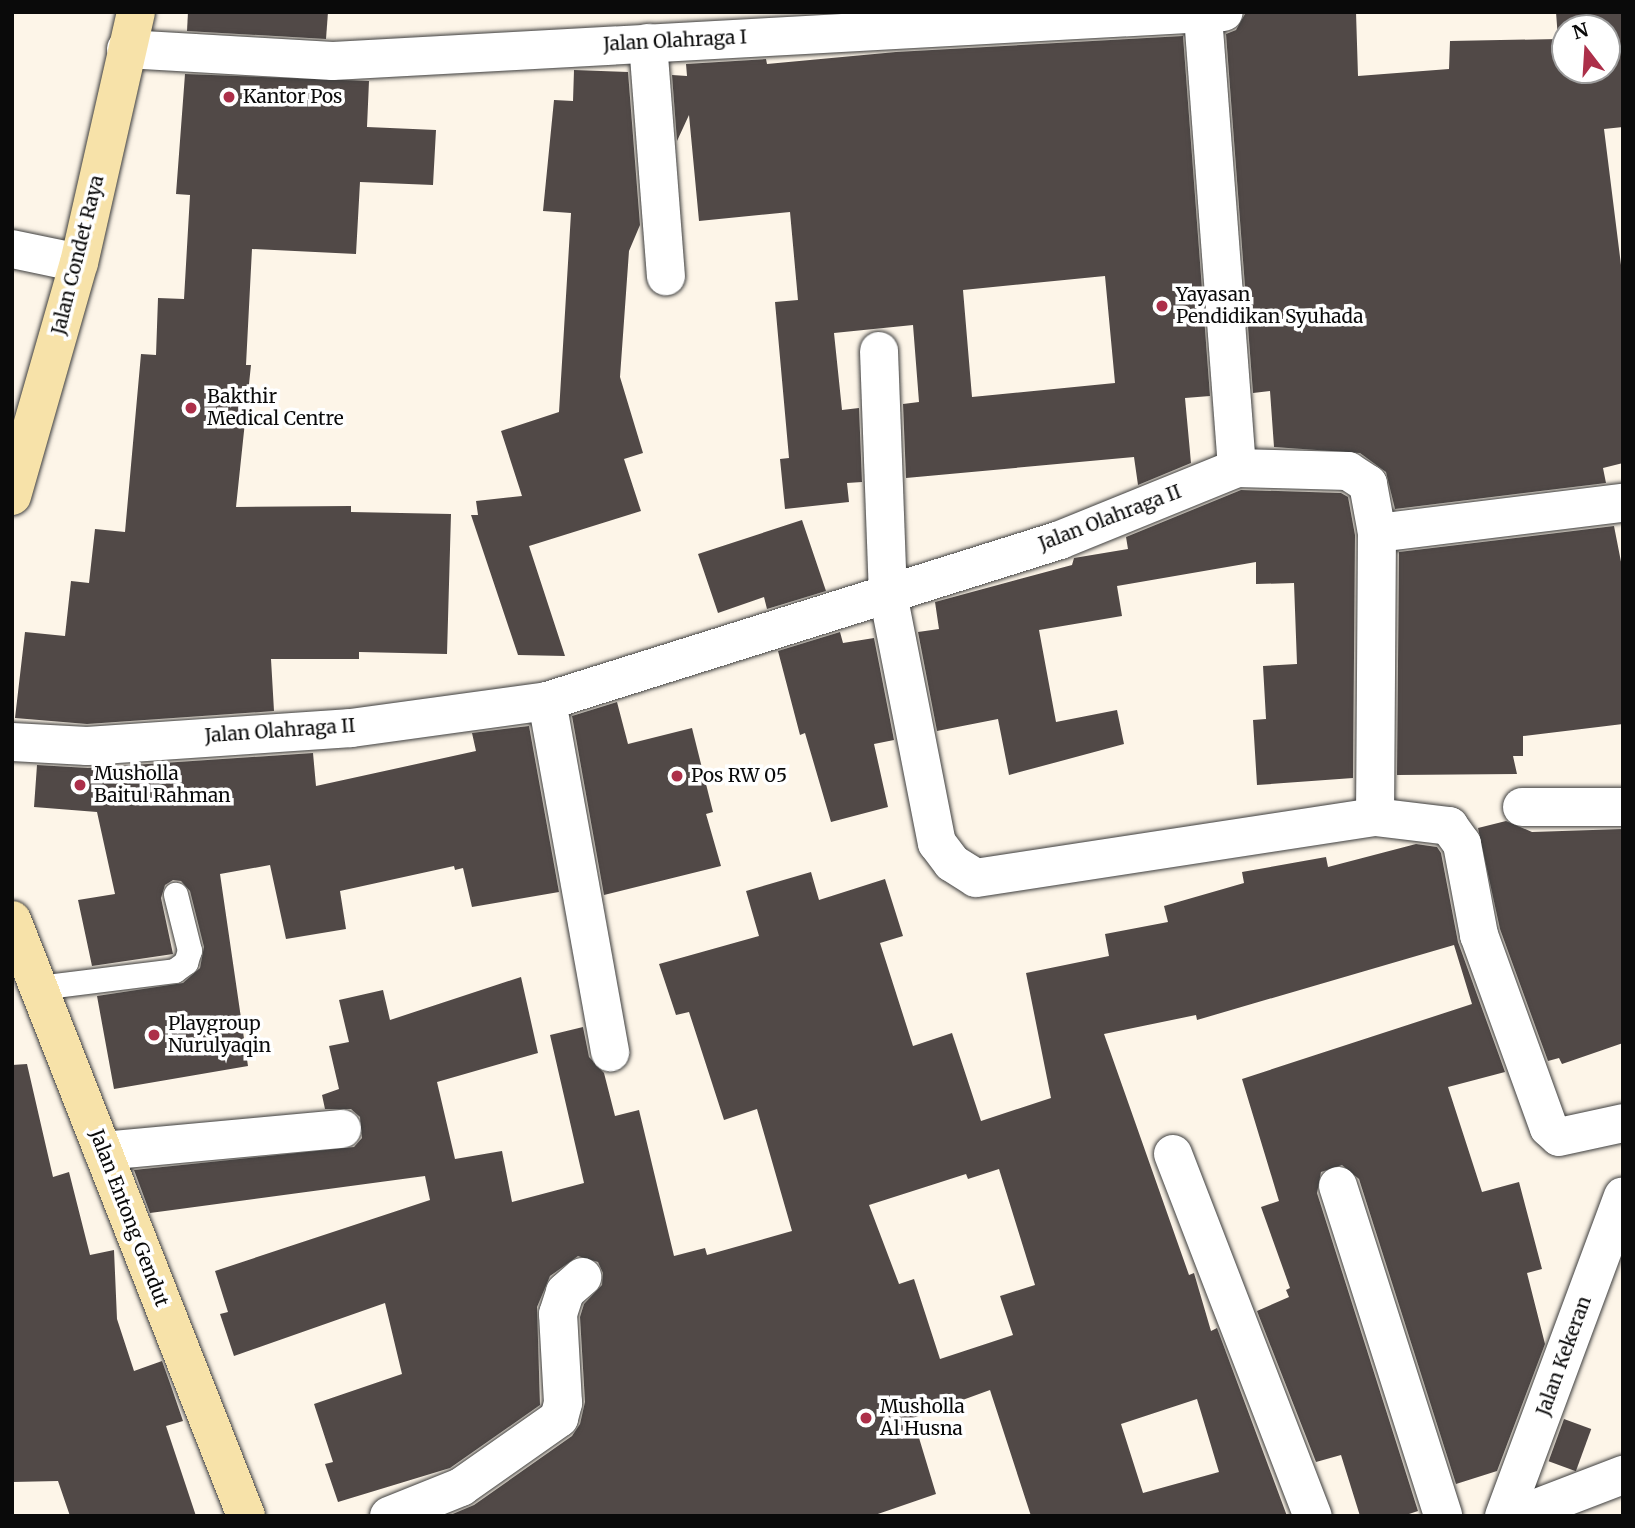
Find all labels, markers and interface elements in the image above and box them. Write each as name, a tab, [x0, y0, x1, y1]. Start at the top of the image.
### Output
north arrow	[1551, 14, 1621, 84]
text: N	[1570, 17, 1591, 45]
street label: Jalan Olahraga I	[603, 26, 747, 56]
place label: Kantor Pos	[243, 86, 342, 108]
marker: Kantor Pos	[221, 89, 237, 105]
street label: Jalan Condet Raya	[47, 173, 109, 337]
place label: Yayasan Pendidikan Syuhada	[1176, 284, 1363, 328]
marker: Yayasan Pendidikan Syuhada	[1154, 298, 1170, 314]
place label: Bakthir Medical Centre	[207, 386, 344, 430]
marker: Bakthir Medical Centre	[181, 398, 201, 418]
street label: Jalan Olahraga II	[1035, 480, 1185, 556]
street label: Jalan Olahraga II	[204, 714, 356, 748]
place label: Musholla Baitul Rahman	[94, 763, 231, 807]
place label: Pos RW 05	[691, 765, 787, 787]
marker: Pos RW 05	[669, 768, 685, 784]
marker: Musholla Baitul Rahman	[72, 777, 88, 793]
place label: Playgroup Nurulyaqin	[168, 1013, 271, 1057]
marker: Playgroup Nurulyaqin	[146, 1027, 162, 1043]
street label: Jalan Entong Gendut	[85, 1126, 173, 1310]
street label: Jalan Kekeran	[1532, 1293, 1596, 1419]
place label: Musholla Al Husna	[880, 1396, 965, 1440]
marker: Musholla Al Husna	[858, 1410, 874, 1426]

